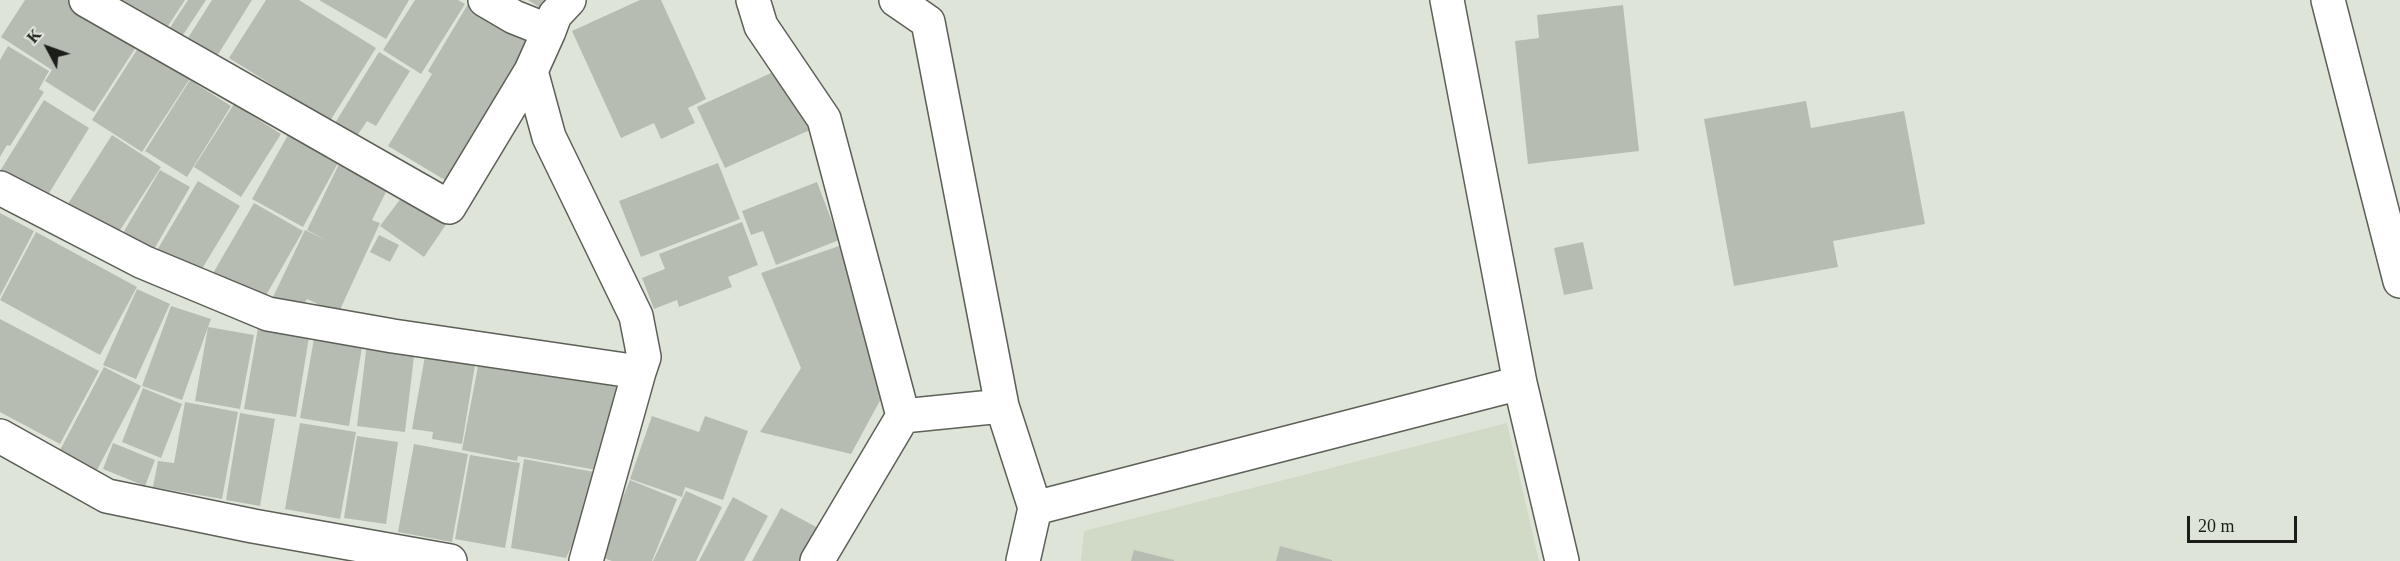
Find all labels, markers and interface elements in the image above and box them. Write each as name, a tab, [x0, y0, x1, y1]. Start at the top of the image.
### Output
north arrow	[18, 18, 78, 78]
text: K	[24, 26, 45, 46]
scale bar	[2190, 504, 2300, 542]
text: 20 m	[2198, 516, 2235, 536]

